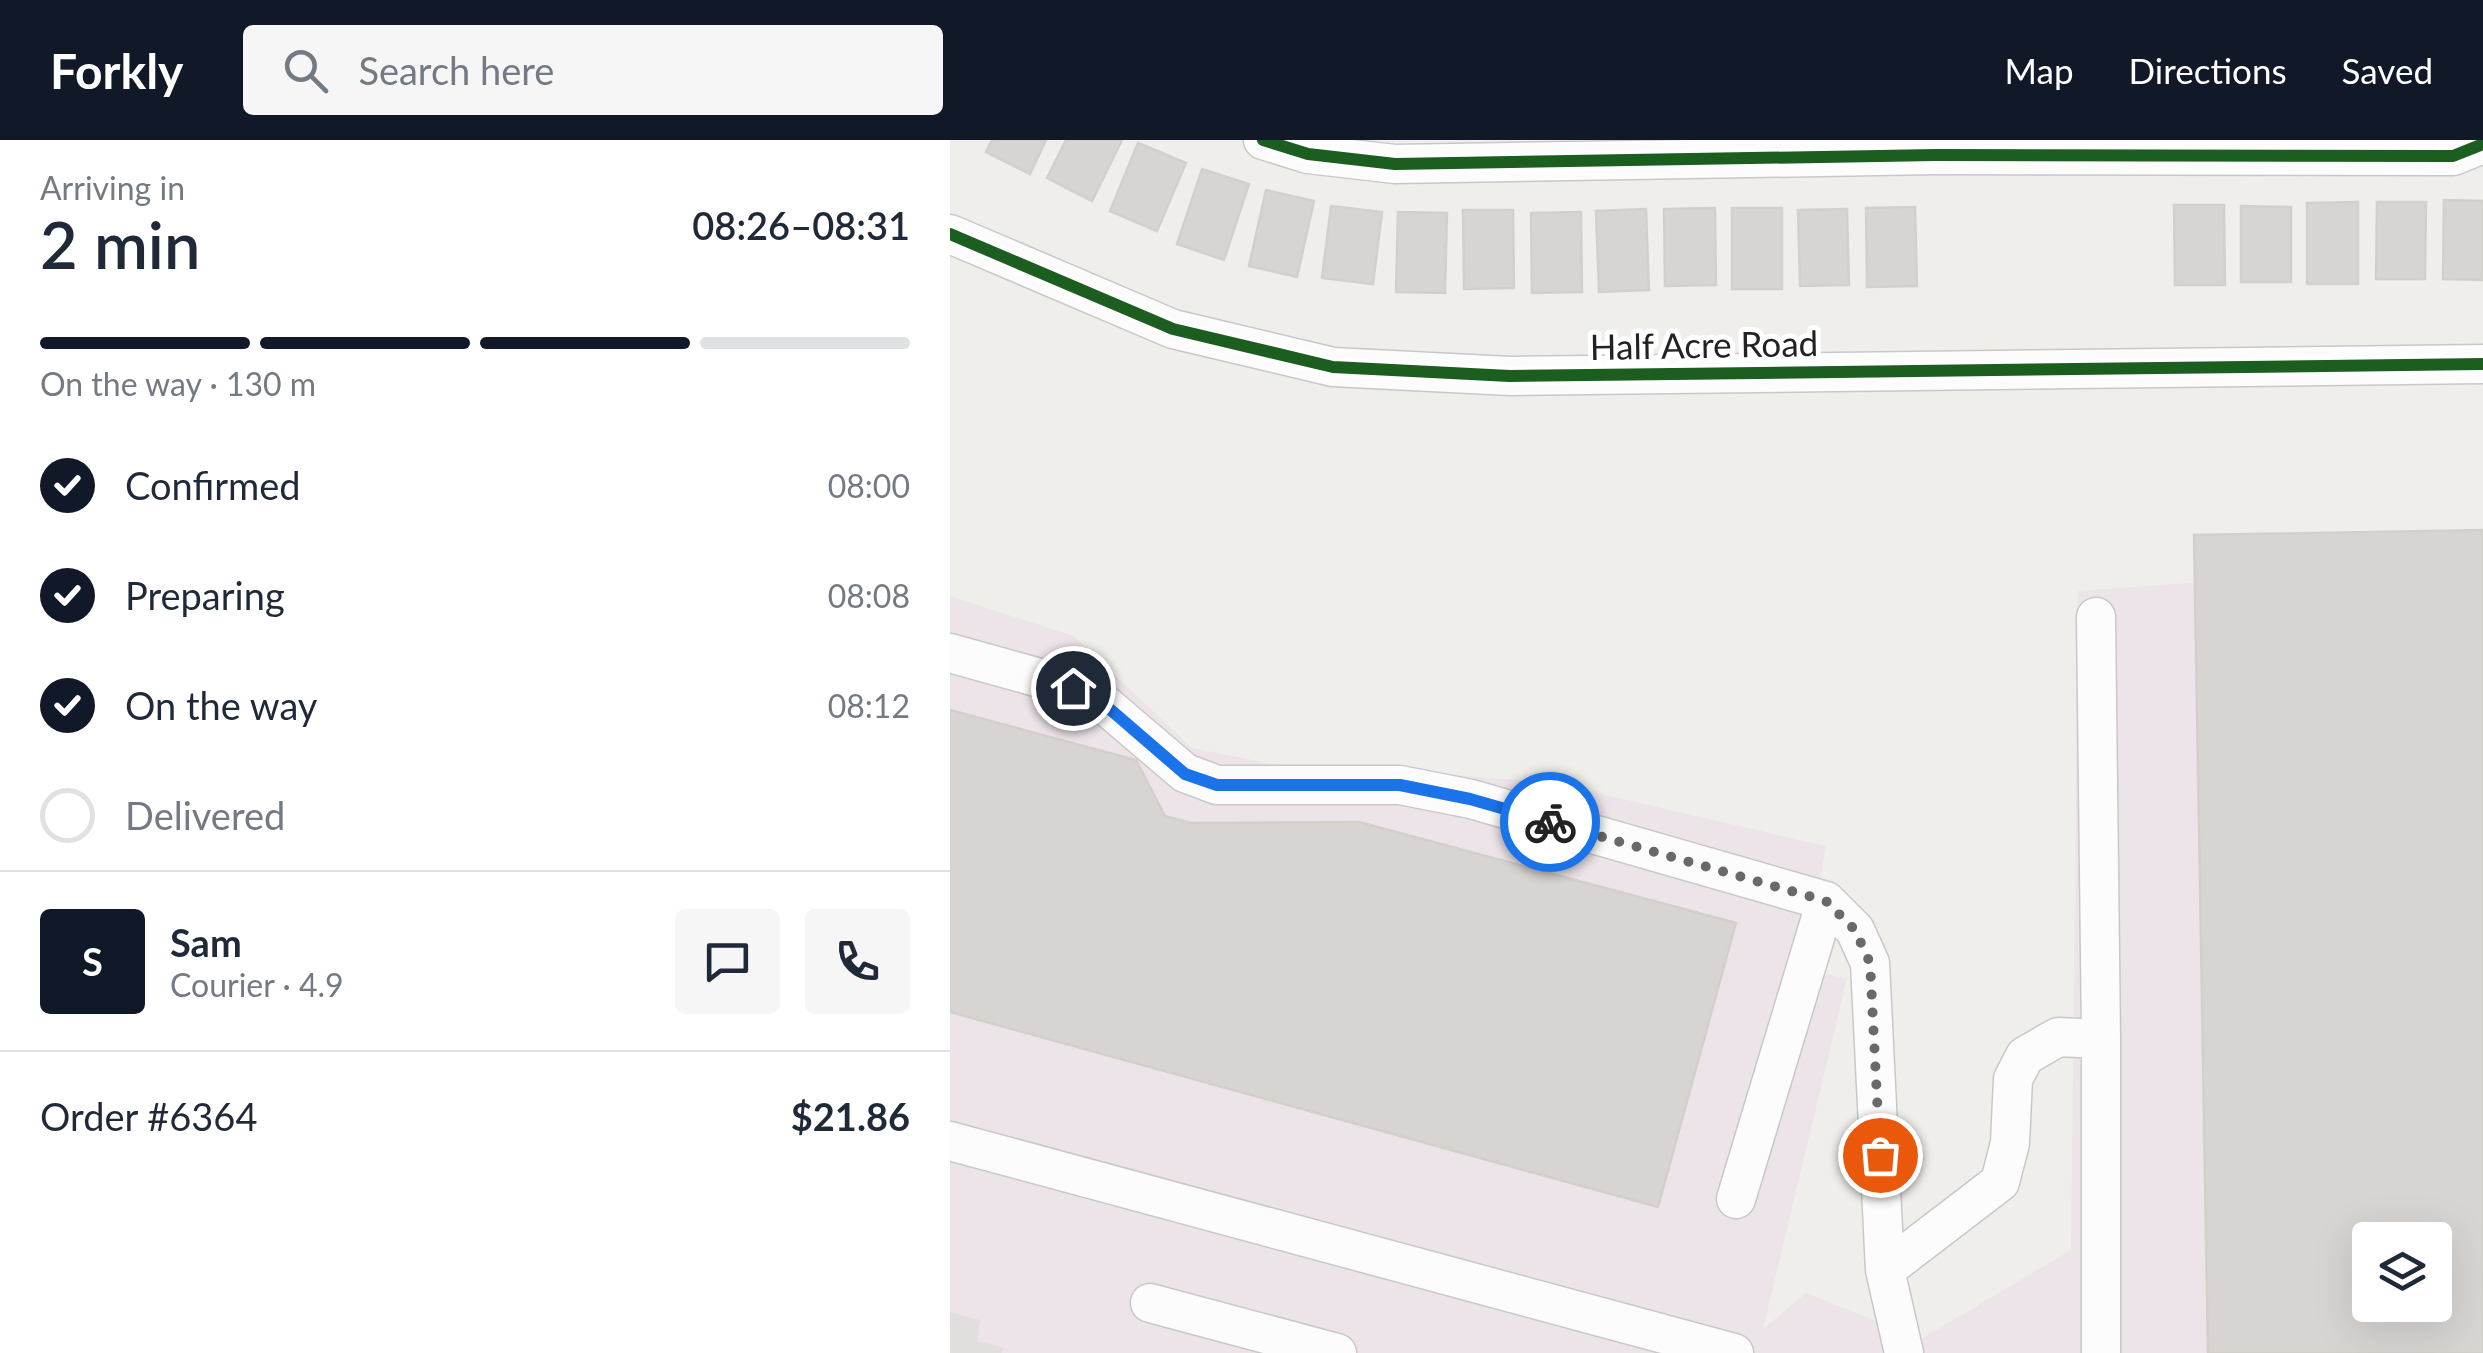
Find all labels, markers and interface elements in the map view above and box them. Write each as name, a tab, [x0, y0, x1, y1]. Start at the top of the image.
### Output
search box	[243, 25, 943, 115]
text: Forkly	[50, 42, 183, 99]
icon: search	[278, 43, 333, 98]
text: Search here	[358, 47, 554, 93]
text: Map	[2005, 49, 2074, 91]
text: Directions	[2129, 49, 2287, 91]
text: Saved	[2342, 49, 2433, 91]
text: Arriving in	[40, 168, 185, 207]
text: 08:26–08:31	[692, 202, 910, 248]
text: 2 min	[40, 205, 200, 283]
street label: Half Acre Road	[1590, 321, 1818, 367]
text: On the way · 130 m	[40, 364, 316, 403]
icon: check	[40, 458, 95, 513]
text: Confirmed	[125, 462, 301, 508]
text: 08:00	[828, 466, 910, 505]
icon: check	[40, 568, 95, 623]
text: Preparing	[125, 572, 285, 618]
text: 08:08	[828, 576, 910, 615]
pin	[1031, 646, 1116, 731]
icon: home	[1046, 661, 1101, 716]
icon: check	[40, 678, 95, 733]
text: On the way	[125, 682, 317, 728]
text: 08:12	[828, 686, 910, 725]
courier	[1500, 772, 1600, 872]
text: Delivered	[125, 792, 285, 838]
icon: bike	[1523, 795, 1578, 850]
button: chat	[675, 909, 780, 1014]
button: phone	[805, 909, 910, 1014]
text: Sam	[170, 919, 242, 965]
text: S	[82, 938, 103, 984]
text: Courier · 4.9	[170, 965, 344, 1004]
text: Order #6364	[40, 1093, 257, 1139]
text: $21.86	[791, 1093, 910, 1139]
pin	[1838, 1113, 1923, 1198]
icon: bag	[1853, 1128, 1908, 1183]
map controls	[2352, 1222, 2452, 1322]
button: layers	[2352, 1222, 2452, 1322]

